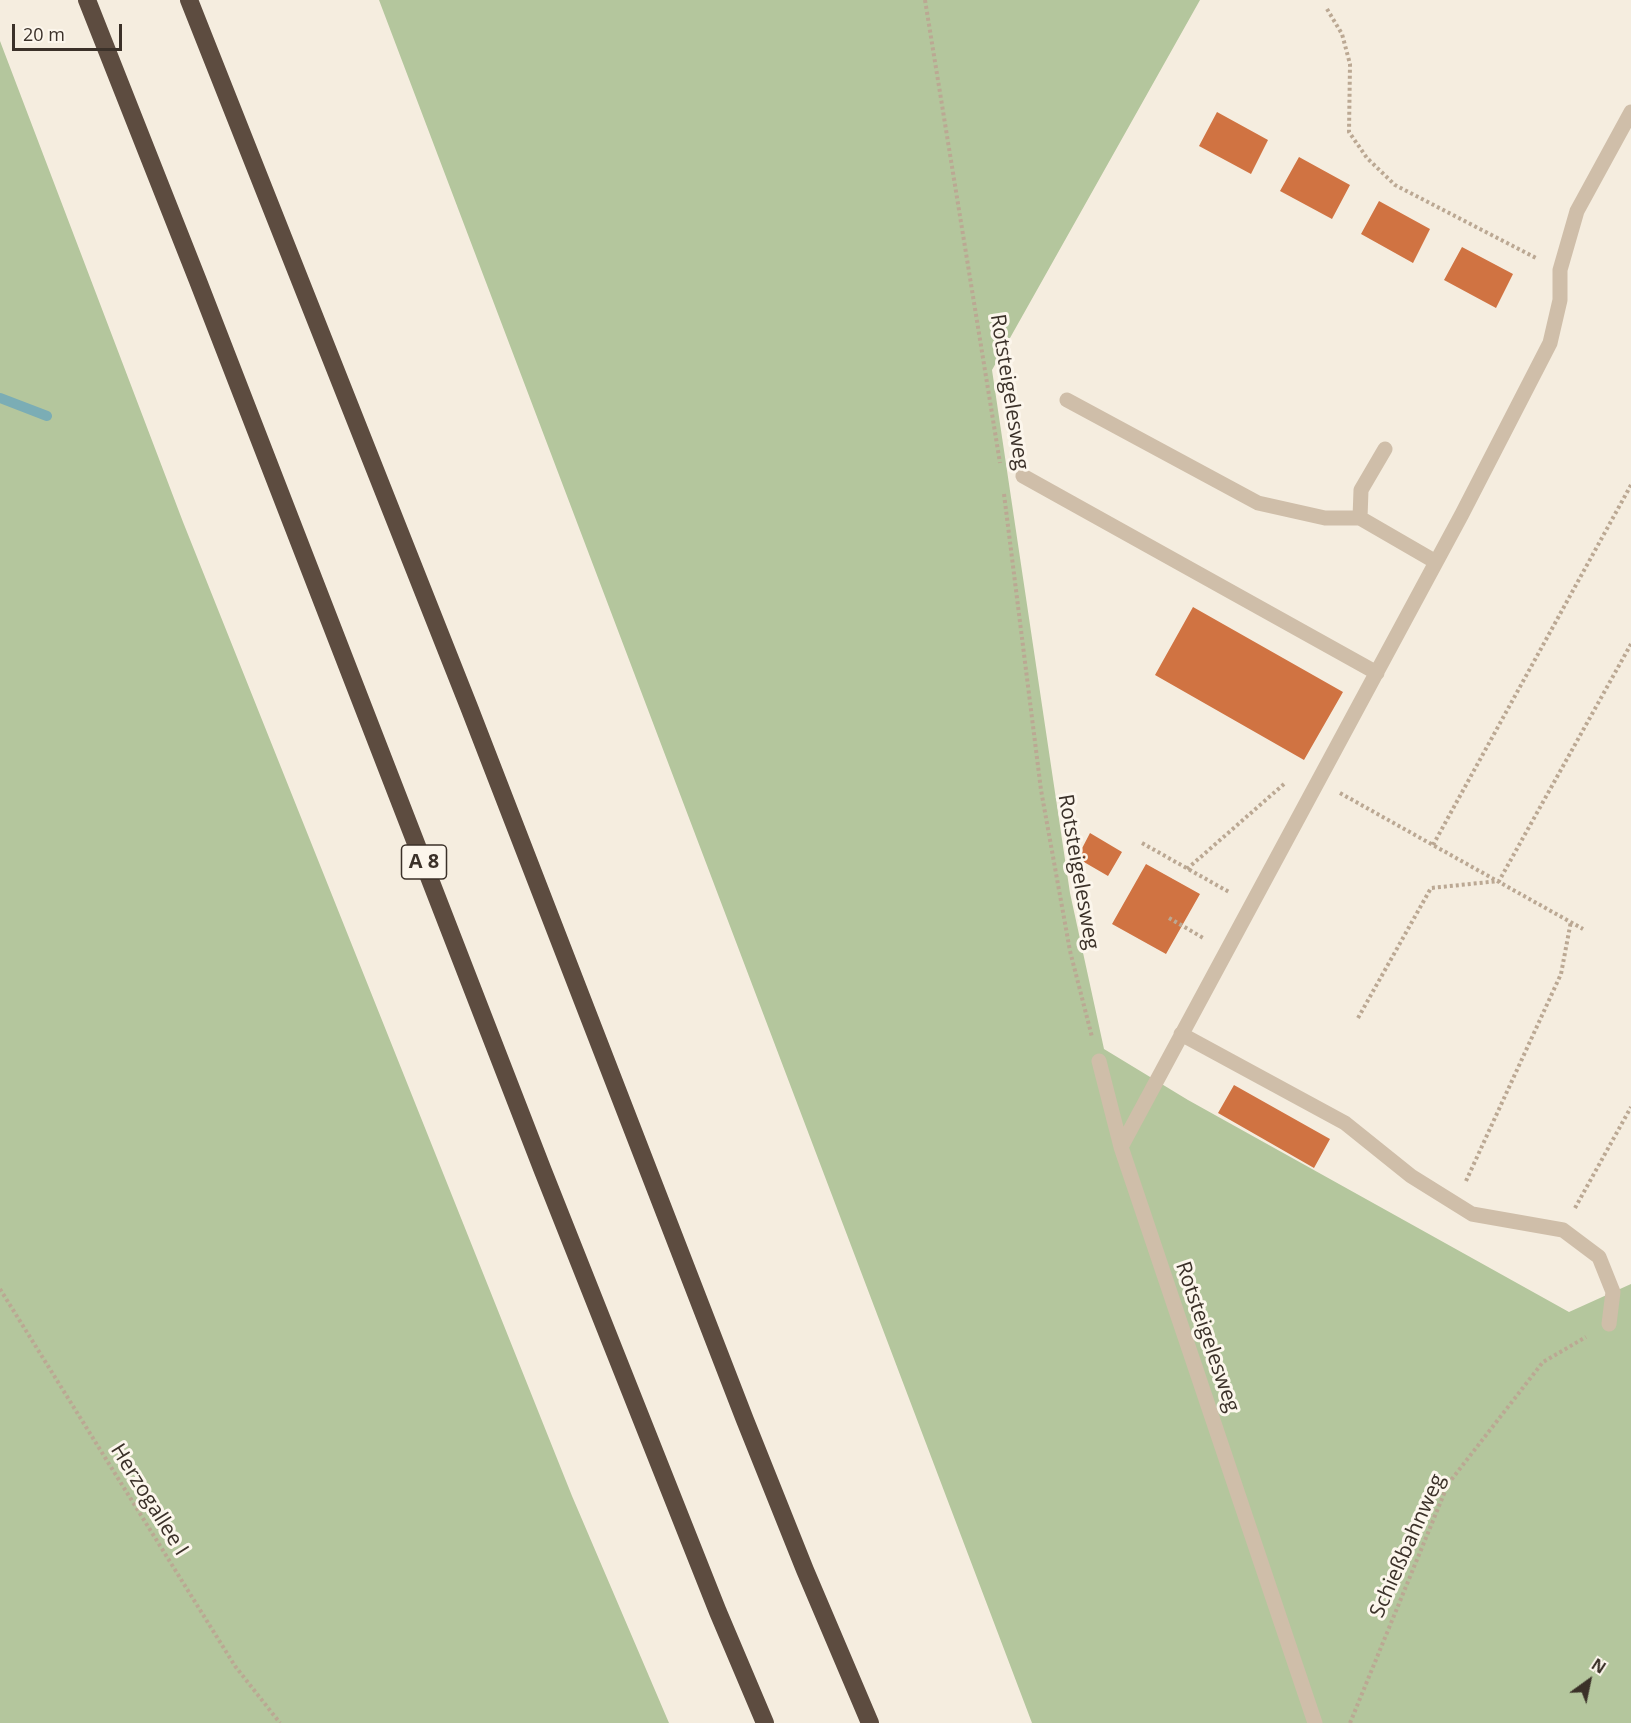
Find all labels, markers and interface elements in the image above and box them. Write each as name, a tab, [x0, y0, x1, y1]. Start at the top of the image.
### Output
scale bar	[15, 12, 124, 50]
text: 20 m	[23, 22, 65, 46]
street label: Rotsteigelesweg	[984, 312, 1034, 472]
street label: Rotsteigelesweg	[1052, 792, 1104, 952]
road number: A 8	[402, 845, 446, 879]
street label: Rotsteigelesweg	[1169, 1258, 1245, 1416]
street label: Herzogallee I	[105, 1440, 193, 1560]
street label: Schießbahnweg	[1365, 1470, 1451, 1622]
north arrow	[1559, 1651, 1619, 1711]
text: N	[1587, 1653, 1610, 1679]

